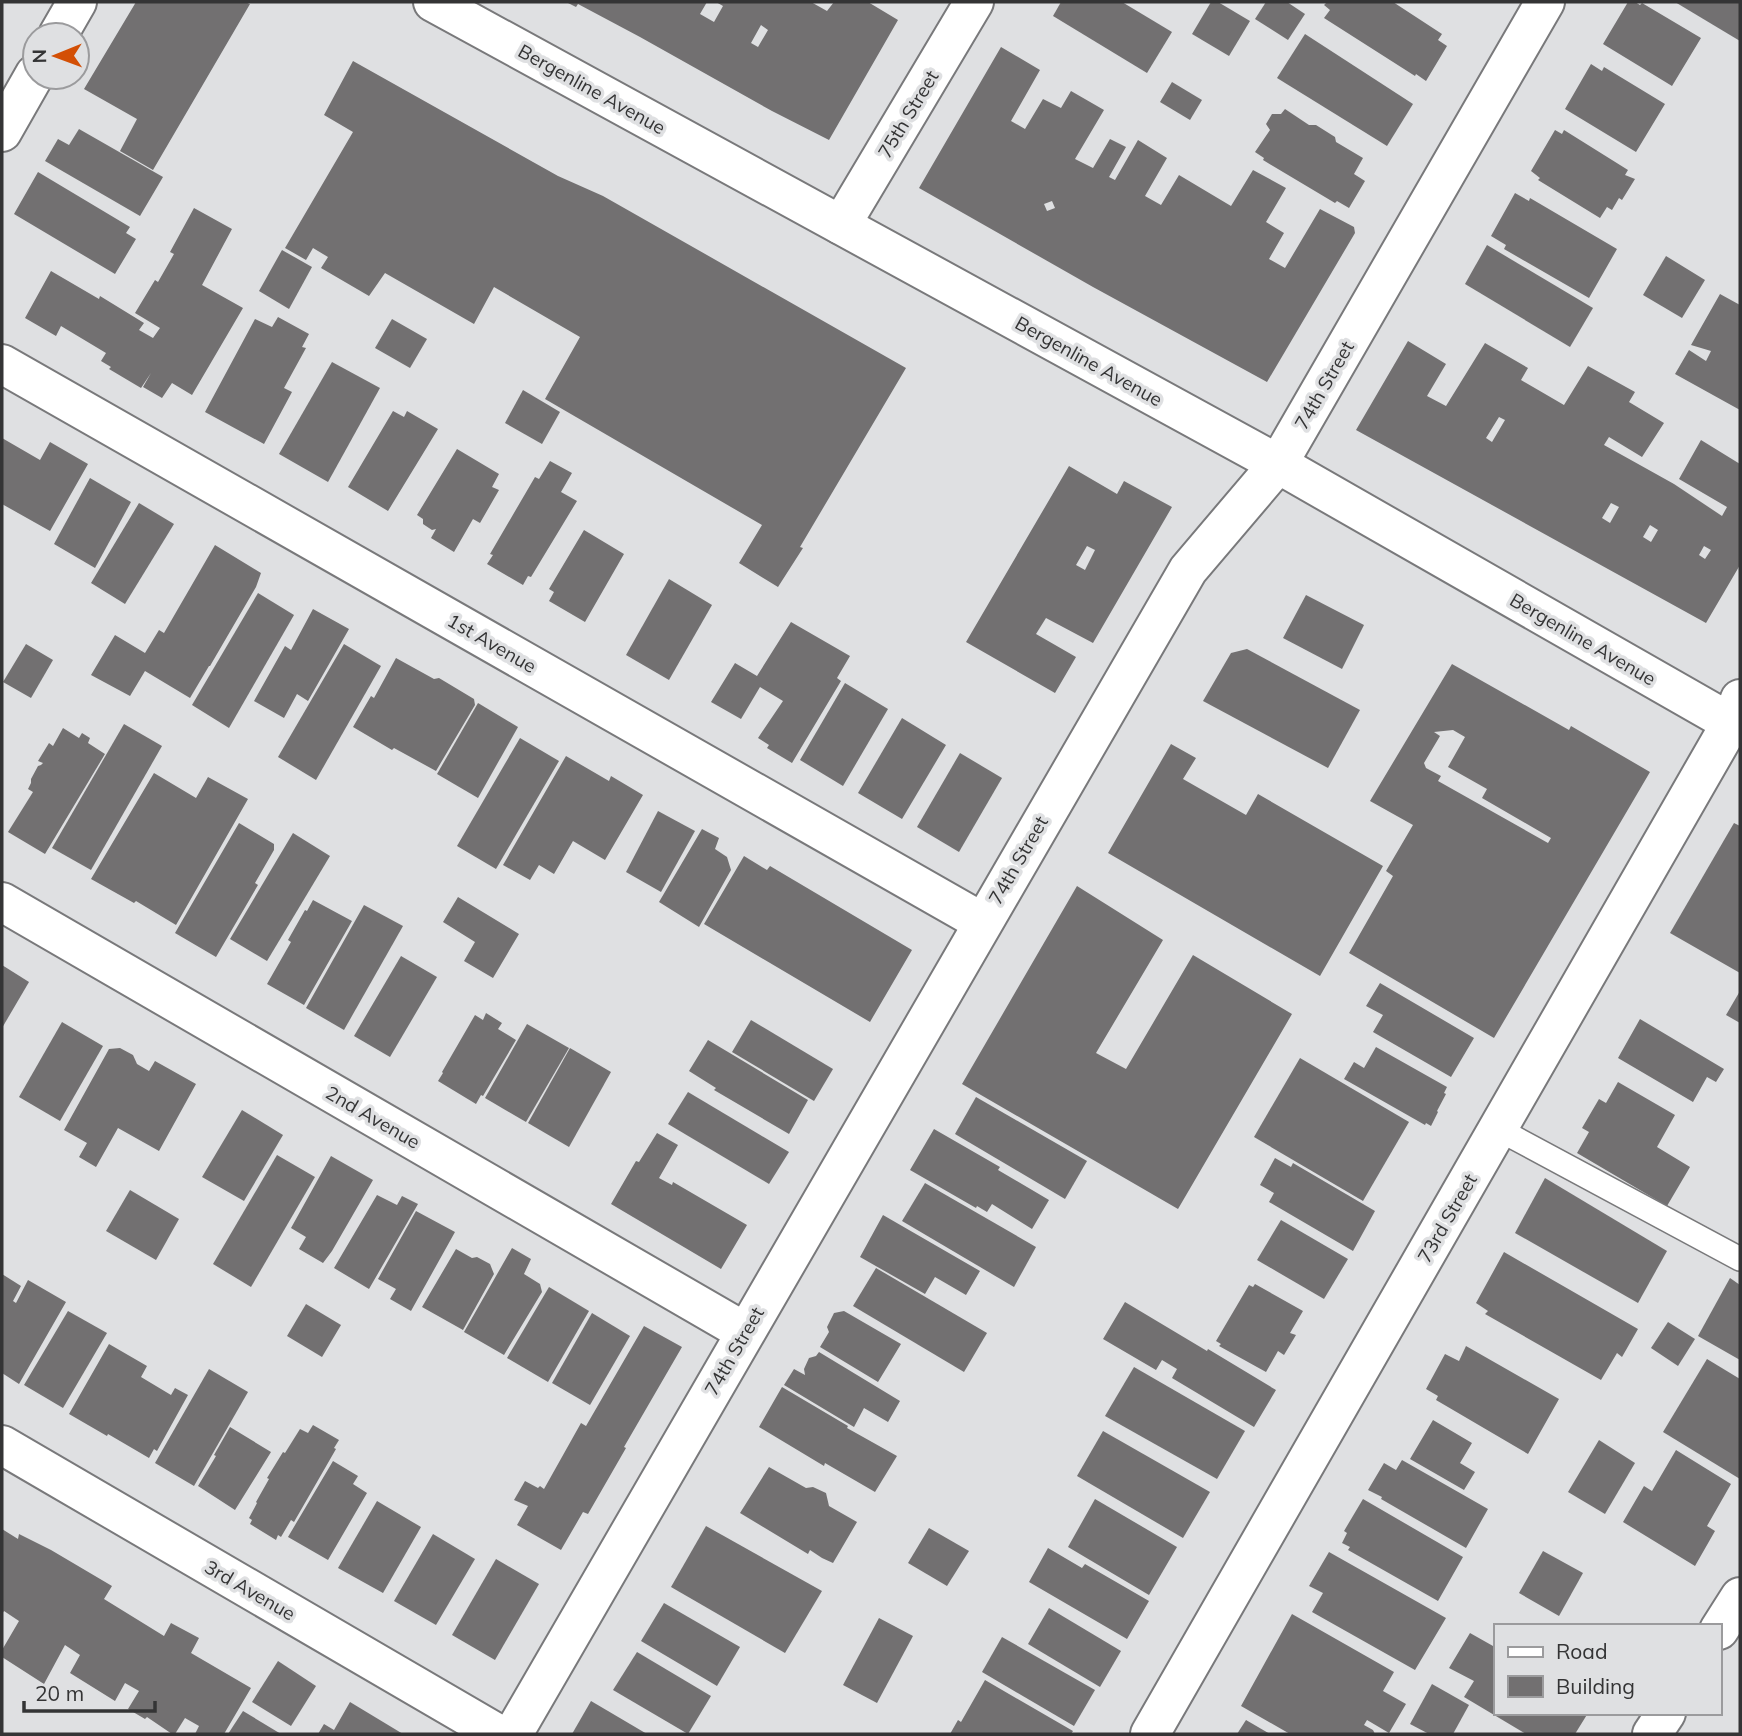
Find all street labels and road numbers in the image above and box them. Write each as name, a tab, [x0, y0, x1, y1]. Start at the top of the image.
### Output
street label: Bergenline Avenue	[514, 39, 670, 139]
street label: 75th Street	[872, 65, 944, 162]
street label: Bergenline Avenue	[1011, 311, 1167, 411]
street label: 74th Street	[1289, 336, 1359, 433]
street label: Bergenline Avenue	[1506, 587, 1660, 691]
street label: 1st Avenue	[443, 608, 541, 678]
street label: 74th Street	[983, 811, 1053, 908]
street label: 2nd Avenue	[321, 1080, 425, 1154]
street label: 73rd Street	[1412, 1169, 1482, 1267]
street label: 74th Street	[699, 1302, 769, 1399]
street label: 3rd Avenue	[200, 1554, 300, 1626]

